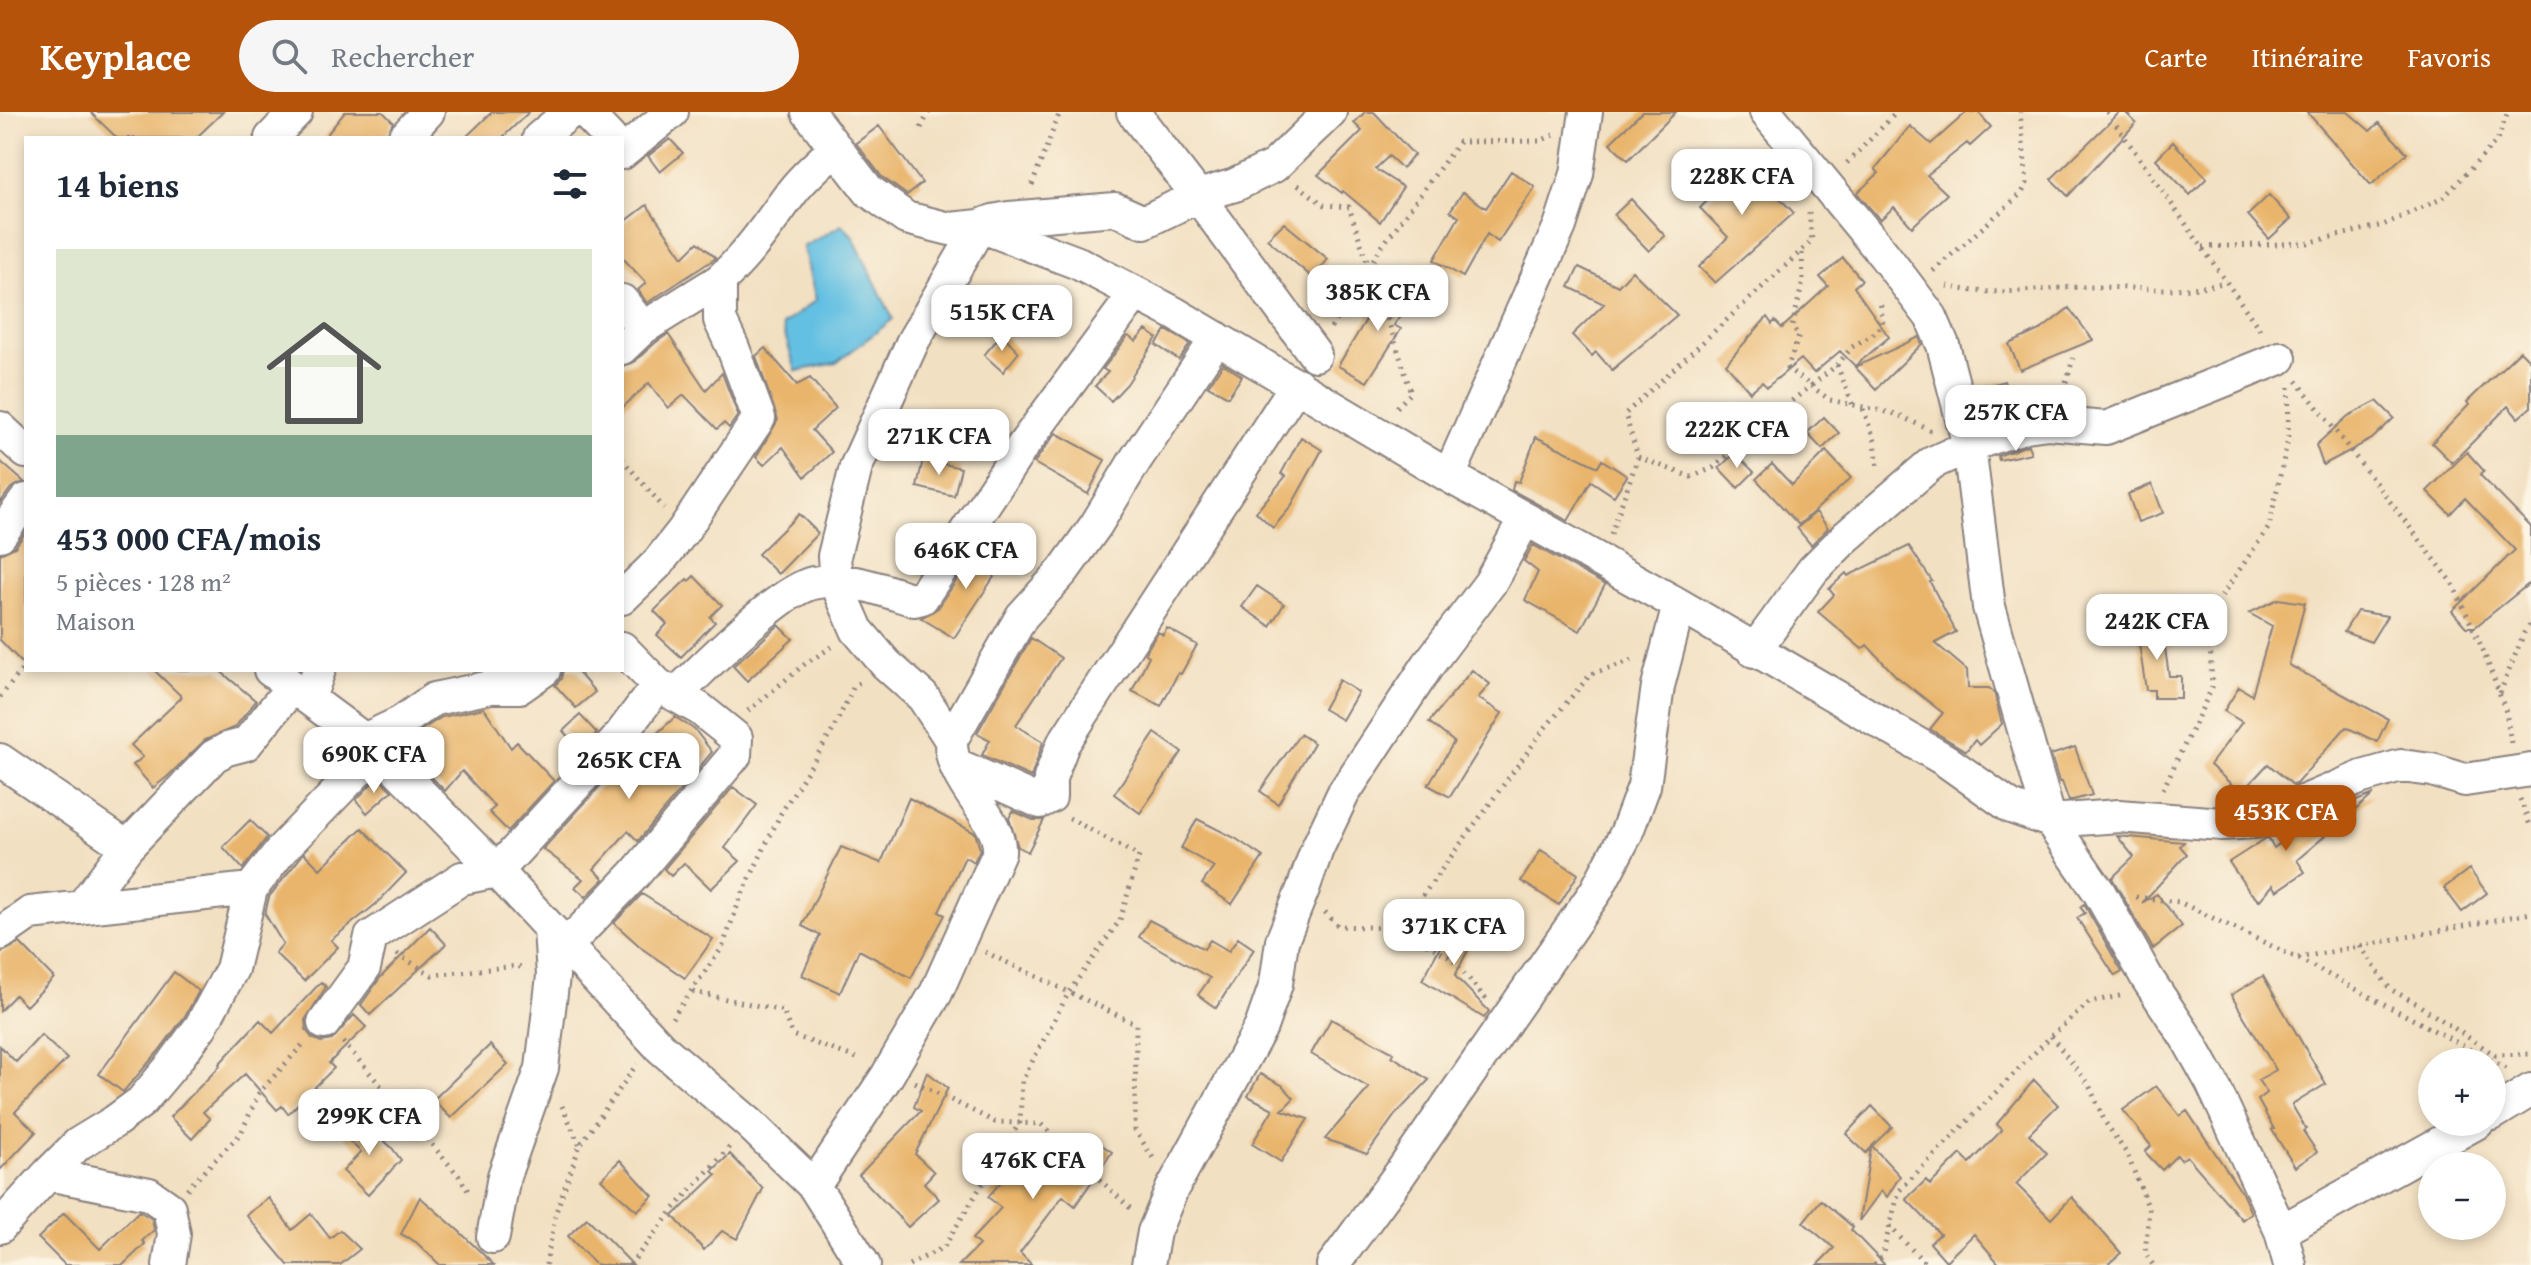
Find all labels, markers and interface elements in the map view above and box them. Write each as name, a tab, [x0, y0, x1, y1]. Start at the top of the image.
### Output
search box	[239, 20, 799, 92]
text: Keyplace	[40, 28, 191, 84]
icon: search	[267, 34, 311, 78]
text: Rechercher	[331, 34, 474, 78]
text: Carte	[2145, 36, 2208, 77]
text: Itinéraire	[2252, 36, 2363, 77]
text: Favoris	[2407, 36, 2491, 77]
pin: 228K CFA	[1659, 149, 1825, 217]
text: 228K CFA	[1689, 155, 1795, 194]
text: 14 biens	[56, 160, 179, 209]
icon: filters	[548, 162, 592, 206]
pin: 385K CFA	[1295, 265, 1461, 333]
text: 385K CFA	[1325, 271, 1431, 310]
pin: 515K CFA	[919, 285, 1085, 353]
text: 515K CFA	[949, 291, 1055, 330]
icon: home	[252, 301, 396, 445]
pin: 257K CFA	[1933, 385, 2099, 453]
text: 257K CFA	[1963, 391, 2069, 430]
pin: 222K CFA	[1654, 402, 1820, 470]
text: 222K CFA	[1684, 408, 1790, 447]
pin: 271K CFA	[856, 409, 1022, 477]
text: 271K CFA	[886, 415, 992, 454]
text: 453 000 CFA/mois	[56, 513, 321, 562]
pin: 646K CFA	[883, 523, 1049, 591]
text: 646K CFA	[913, 529, 1019, 568]
text: 5 pièces · 128 m²	[56, 562, 231, 601]
pin: 242K CFA	[2074, 594, 2240, 662]
text: 242K CFA	[2104, 600, 2210, 639]
text: Maison	[56, 601, 135, 640]
pin: 690K CFA	[291, 727, 457, 795]
text: 690K CFA	[321, 733, 427, 772]
pin: 265K CFA	[546, 733, 712, 801]
text: 265K CFA	[576, 739, 682, 778]
pin: 453K CFA	[2203, 785, 2369, 853]
text: 453K CFA	[2233, 791, 2339, 830]
pin: 371K CFA	[1371, 899, 1537, 967]
text: 371K CFA	[1401, 905, 1507, 944]
map controls	[2418, 1048, 2506, 1240]
button: +	[2418, 1048, 2506, 1136]
pin: 299K CFA	[286, 1089, 452, 1157]
text: 299K CFA	[316, 1095, 422, 1134]
pin: 476K CFA	[950, 1133, 1116, 1201]
text: 476K CFA	[980, 1139, 1086, 1178]
button: −	[2418, 1152, 2506, 1240]

